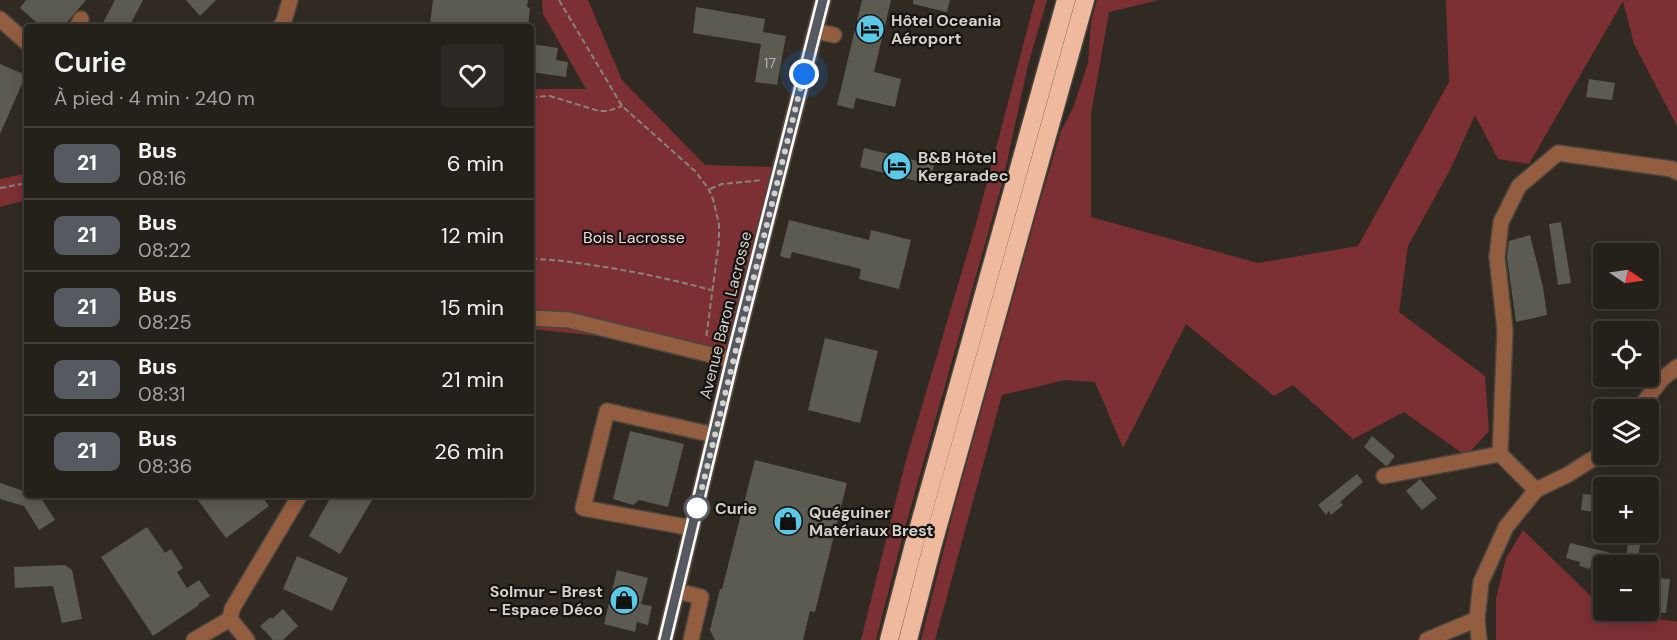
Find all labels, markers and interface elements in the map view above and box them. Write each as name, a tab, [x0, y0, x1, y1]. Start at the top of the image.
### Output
place label: Hôtel Oceania Aéroport	[891, 10, 1001, 49]
hotel icon: Hôtel Oceania Aéroport	[854, 13, 886, 45]
text: Curie	[54, 44, 127, 81]
button: heart	[441, 44, 504, 107]
house number: 17	[764, 54, 776, 72]
your location	[789, 59, 819, 89]
text: À pied · 4 min · 240 m	[54, 85, 255, 111]
text: Bus	[138, 136, 177, 165]
place label: B&B Hôtel Kergaradec	[918, 147, 1008, 186]
text: 21	[77, 149, 97, 177]
text: 6 min	[447, 149, 504, 178]
hotel icon: B&B Hôtel Kergaradec	[881, 150, 913, 182]
text: 08:16	[138, 165, 187, 191]
text: Bus	[138, 208, 177, 237]
text: 21	[77, 221, 97, 249]
text: 12 min	[441, 221, 504, 250]
park label: Bois Lacrosse	[583, 227, 685, 248]
street label: Avenue Baron Lacrosse	[694, 229, 756, 401]
text: 08:22	[138, 237, 191, 263]
north arrow	[1593, 243, 1659, 309]
map controls	[1593, 243, 1659, 621]
text: Bus	[138, 280, 177, 309]
text: 21	[77, 293, 97, 321]
text: 15 min	[440, 293, 504, 322]
text: 08:25	[138, 309, 192, 335]
button: locate	[1593, 321, 1659, 387]
text: Bus	[138, 352, 177, 381]
text: 21	[77, 365, 97, 393]
text: 21 min	[441, 365, 504, 394]
text: 08:31	[138, 381, 186, 407]
button: layers	[1593, 399, 1659, 465]
text: Bus	[138, 424, 177, 453]
text: 21	[77, 437, 97, 465]
text: 26 min	[434, 437, 504, 466]
text: 08:36	[138, 453, 192, 479]
button: +	[1593, 477, 1659, 543]
marker: Curie	[684, 495, 710, 521]
place label: Curie	[715, 498, 757, 519]
place label: Quéguiner Matériaux Brest	[809, 502, 933, 541]
shop icon: Quéguiner Matériaux Brest	[772, 505, 804, 537]
button: −	[1593, 555, 1659, 621]
place label: Solmur - Brest - Espace Déco	[489, 581, 603, 620]
shop icon: Solmur - Brest - Espace Déco	[608, 584, 640, 616]

